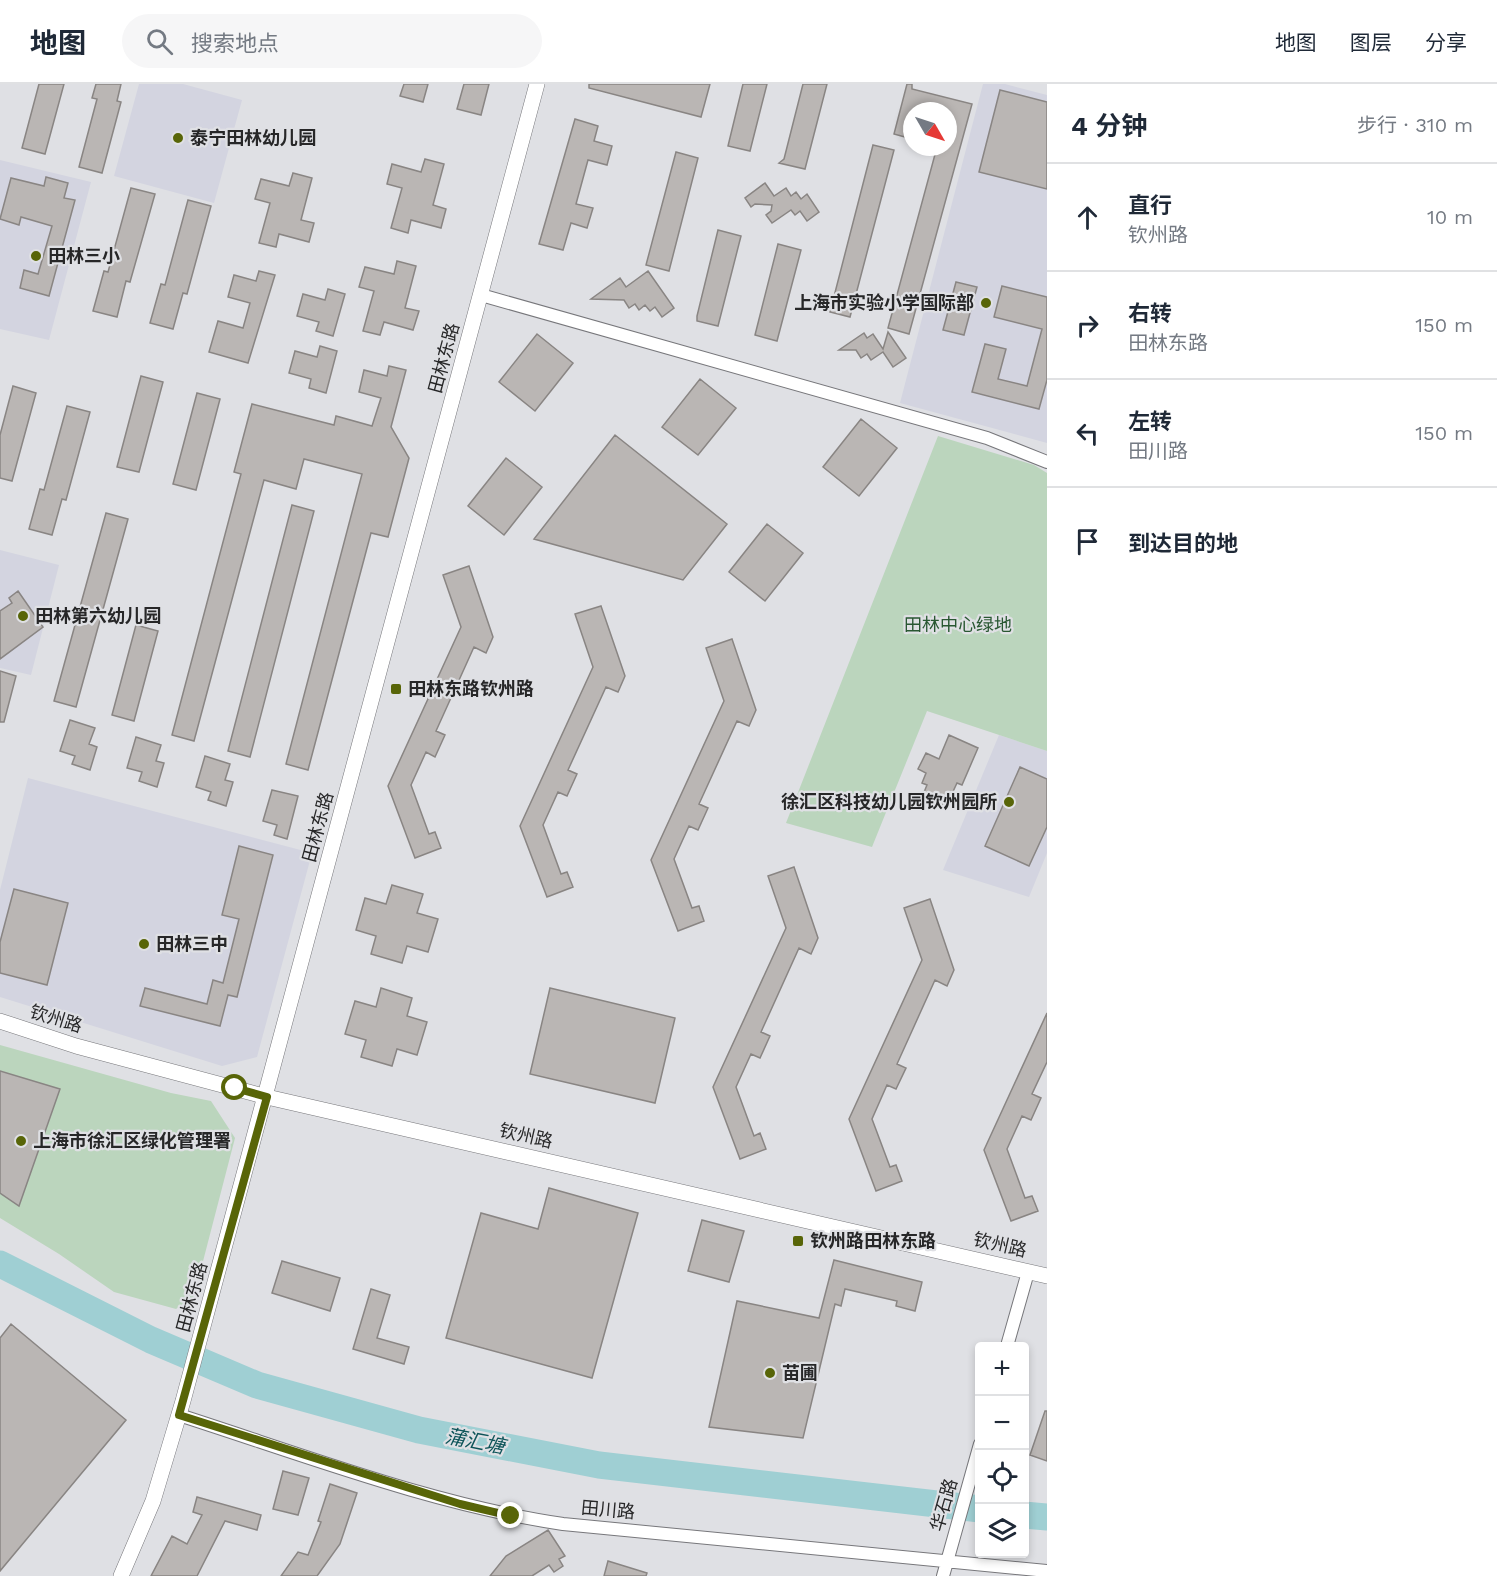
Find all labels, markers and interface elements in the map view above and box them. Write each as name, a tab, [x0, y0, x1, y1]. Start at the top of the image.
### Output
search box	[122, 14, 542, 68]
icon: search	[143, 25, 176, 58]
text: 地图	[30, 27, 86, 60]
text: 地图	[1275, 30, 1317, 55]
text: 图层	[1350, 30, 1392, 55]
text: 分享	[1425, 30, 1467, 55]
text: 搜索地点	[191, 31, 279, 56]
north arrow	[903, 102, 957, 156]
text: 4 分钟	[1071, 111, 1147, 141]
text: 步行 · 310 m	[1357, 113, 1473, 137]
place label: 泰宁田林幼儿园	[190, 127, 316, 148]
marker: 泰宁田林幼儿园	[171, 131, 185, 145]
text: 直行	[1128, 193, 1172, 218]
icon: ahead	[1071, 201, 1104, 234]
text: 10 m	[1427, 205, 1473, 229]
text: 钦州路	[1128, 223, 1188, 247]
place label: 田林三小	[48, 245, 120, 266]
marker: 田林三小	[29, 249, 43, 263]
place label: 上海市实验小学国际部	[794, 292, 974, 313]
marker: 上海市实验小学国际部	[979, 296, 993, 310]
text: 右转	[1128, 301, 1172, 326]
icon: right	[1071, 309, 1104, 342]
text: 150 m	[1415, 313, 1473, 337]
street label: 田林东路	[424, 320, 463, 395]
text: 田林东路	[1128, 331, 1208, 355]
text: 左转	[1128, 409, 1172, 434]
icon: left	[1071, 417, 1104, 450]
text: 150 m	[1415, 421, 1473, 445]
text: 田川路	[1128, 439, 1188, 463]
icon: arrive	[1071, 525, 1104, 558]
text: 到达目的地	[1128, 531, 1238, 556]
place label: 田林第六幼儿园	[35, 605, 161, 626]
marker: 田林第六幼儿园	[16, 609, 30, 623]
park label: 田林中心绿地	[904, 614, 1012, 635]
place label: 田林东路钦州路	[408, 678, 534, 699]
marker: 田林东路钦州路	[389, 682, 403, 696]
street label: 田林东路	[298, 789, 337, 864]
place label: 徐汇区科技幼儿园钦州园所	[781, 791, 997, 812]
marker: 徐汇区科技幼儿园钦州园所	[1002, 795, 1016, 809]
place label: 田林三中	[156, 933, 228, 954]
marker: 田林三中	[137, 937, 151, 951]
street label: 钦州路	[27, 1001, 85, 1036]
route start	[221, 1074, 247, 1100]
street label: 钦州路	[497, 1119, 555, 1152]
place label: 上海市徐汇区绿化管理署	[33, 1130, 231, 1151]
marker: 上海市徐汇区绿化管理署	[14, 1134, 28, 1148]
street label: 钦州路	[971, 1228, 1029, 1261]
place label: 钦州路田林东路	[810, 1230, 936, 1251]
marker: 钦州路田林东路	[791, 1234, 805, 1248]
street label: 田林东路	[172, 1259, 211, 1334]
map controls	[975, 1342, 1029, 1558]
button: +	[975, 1342, 1029, 1396]
place label: 苗圃	[782, 1362, 818, 1383]
marker: 苗圃	[763, 1366, 777, 1380]
button: −	[975, 1396, 1029, 1450]
water label: 蒲汇塘	[443, 1423, 510, 1459]
button: locate	[975, 1450, 1029, 1504]
street label: 华石路	[926, 1476, 961, 1534]
street label: 田川路	[580, 1497, 636, 1522]
route end	[497, 1502, 523, 1528]
button: layers	[975, 1504, 1029, 1558]

